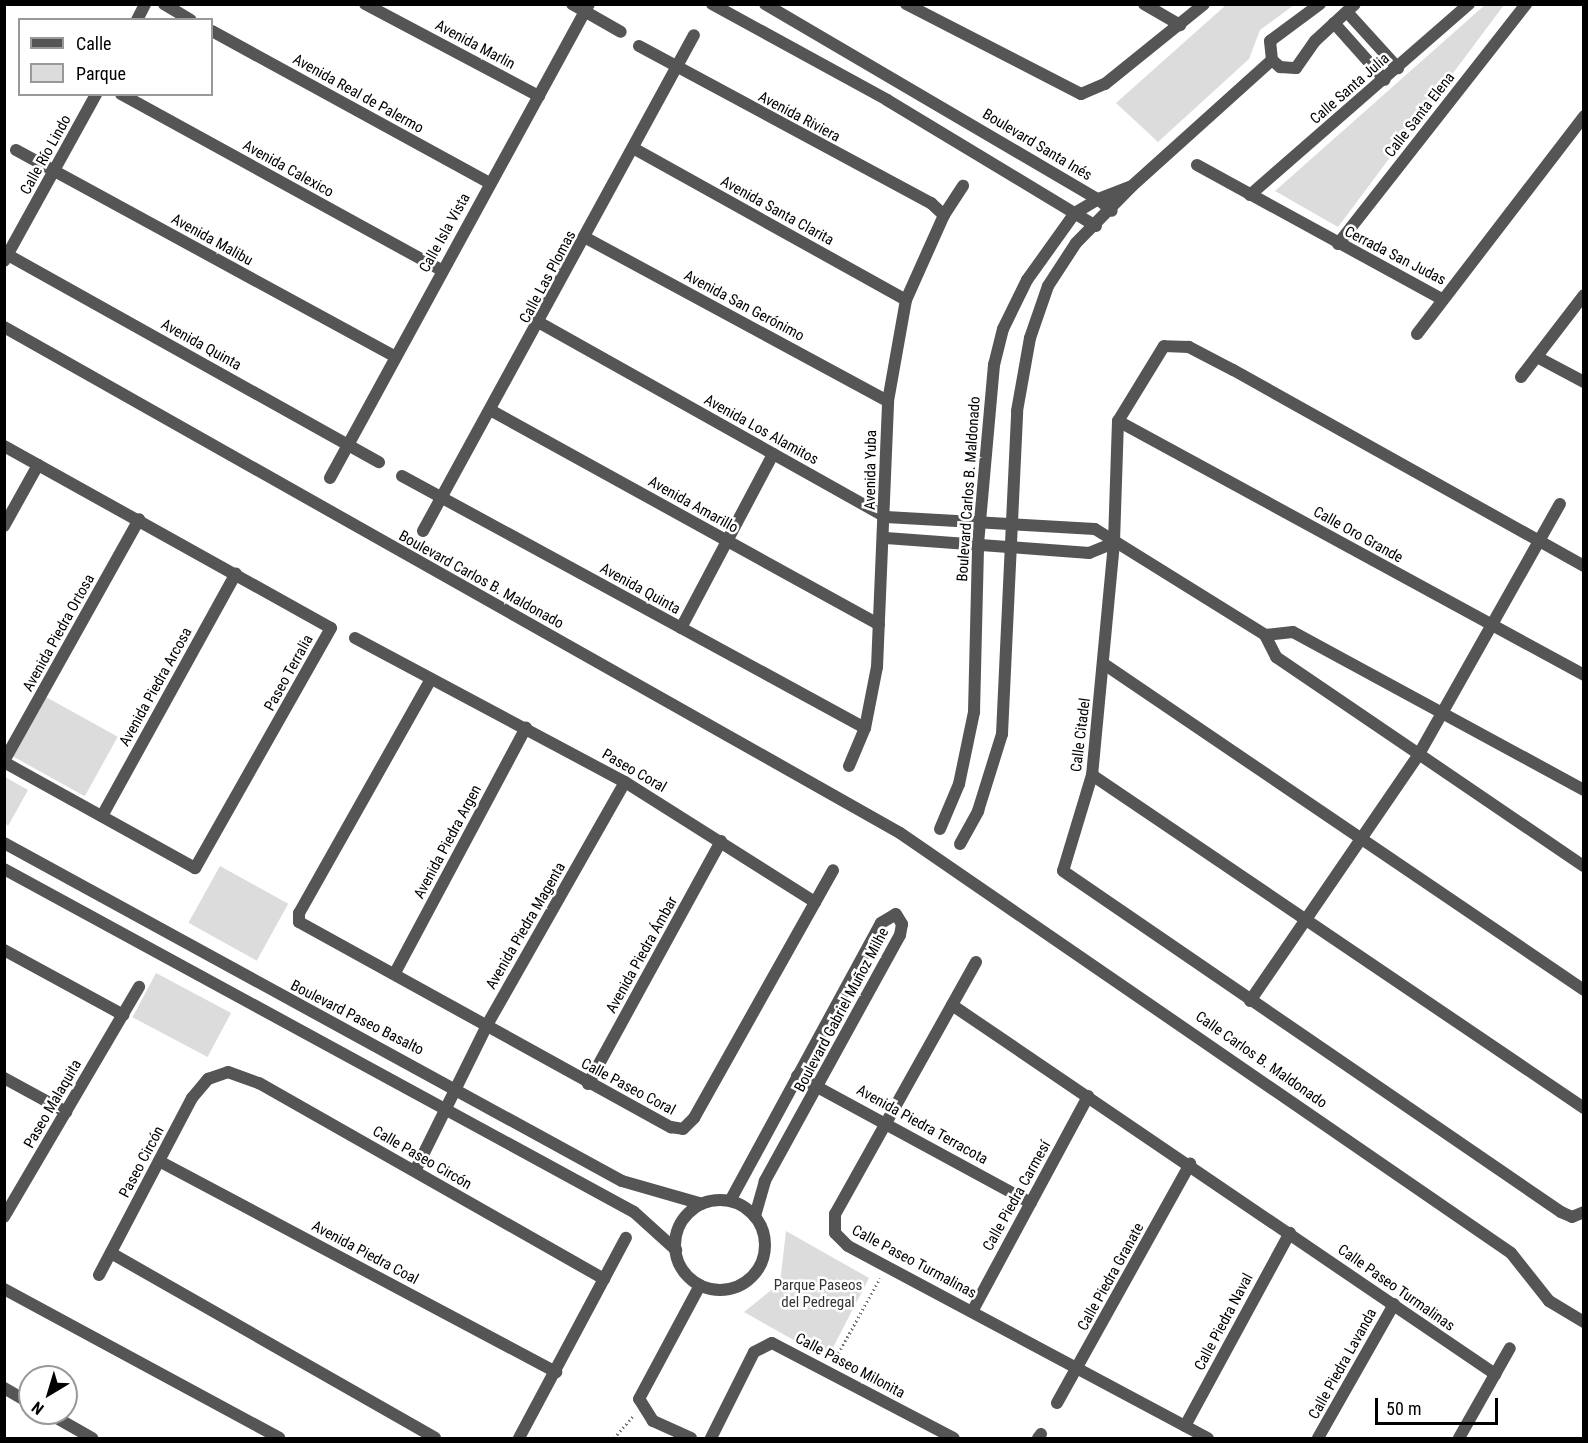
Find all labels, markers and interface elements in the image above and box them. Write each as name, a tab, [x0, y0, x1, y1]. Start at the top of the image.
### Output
street label: Avenida Marlin	[432, 16, 518, 74]
legend	[18, 18, 213, 96]
text: Calle	[76, 33, 112, 54]
street label: Calle Santa Julia	[1307, 50, 1393, 128]
street label: Avenida Real de Palermo	[289, 51, 427, 137]
text: Parque	[76, 63, 126, 84]
street label: Calle Santa Elena	[1381, 69, 1459, 161]
street label: Avenida Riviera	[755, 88, 843, 146]
street label: Boulevard Santa Inés	[979, 105, 1095, 185]
street label: Calle Río Lindo	[17, 112, 75, 198]
street label: Avenida Calexico	[239, 137, 337, 201]
street label: Avenida Santa Clarita	[717, 172, 837, 250]
street label: Calle Isla Vista	[416, 190, 474, 276]
street label: Avenida Malibu	[168, 210, 256, 270]
street label: Cerrada San Judas	[1341, 223, 1449, 289]
street label: Calle Las Plomas	[516, 228, 580, 326]
street label: Avenida San Gerónimo	[681, 267, 807, 345]
street label: Avenida Quinta	[158, 316, 244, 374]
street label: Avenida Los Alamitos	[701, 391, 821, 469]
street label: Boulevard Carlos B. Maldonado	[954, 396, 984, 582]
street label: Avenida Yuba	[861, 430, 881, 510]
street label: Avenida Amarillo	[645, 473, 741, 537]
street label: Calle Oro Grande	[1310, 503, 1406, 567]
street label: Boulevard Carlos B. Maldonado	[395, 527, 567, 633]
street label: Avenida Quinta	[597, 560, 683, 618]
street label: Avenida Piedra Ortosa	[19, 571, 99, 695]
street label: Avenida Piedra Arcosa	[116, 624, 196, 750]
street label: Paseo Terralia	[261, 632, 317, 714]
street label: Calle Citadel	[1068, 697, 1094, 773]
street label: Paseo Coral	[599, 745, 669, 797]
street label: Avenida Piedra Argen	[410, 782, 486, 902]
street label: Avenida Piedra Magenta	[482, 859, 570, 993]
street label: Avenida Piedra Ámbar	[602, 894, 682, 1016]
street label: Boulevard Gabriel Muñoz Milhe	[791, 925, 893, 1095]
street label: Boulevard Paseo Basalto	[287, 977, 427, 1059]
street label: Calle Carlos B. Maldonado	[1192, 1008, 1330, 1112]
street label: Calle Paseo Coral	[578, 1055, 678, 1119]
street label: Paseo Malaquita	[20, 1057, 86, 1151]
street label: Avenida Piedra Terracota	[853, 1081, 991, 1169]
street label: Calle Paseo Circón	[369, 1122, 475, 1194]
street label: Paseo Circón	[116, 1123, 168, 1201]
street label: Calle Piedra Carmesí	[979, 1138, 1055, 1254]
street label: Avenida Piedra Coal	[309, 1217, 421, 1289]
street label: Calle Piedra Granate	[1074, 1220, 1148, 1334]
street label: Calle Paseo Turmalinas	[848, 1221, 980, 1303]
street label: Calle Paseo Turmalinas	[1334, 1241, 1458, 1335]
street label: Calle Piedra Naval	[1191, 1270, 1257, 1374]
park label: Parque Paseos del Pedregal	[774, 1276, 862, 1311]
street label: Calle Piedra Lavanda	[1305, 1306, 1381, 1422]
street label: Calle Paseo Milonita	[792, 1330, 908, 1402]
north arrow	[18, 1365, 78, 1425]
scale bar	[1378, 1386, 1501, 1424]
text: N	[28, 1398, 48, 1419]
text: 50 m	[1386, 1398, 1421, 1419]

